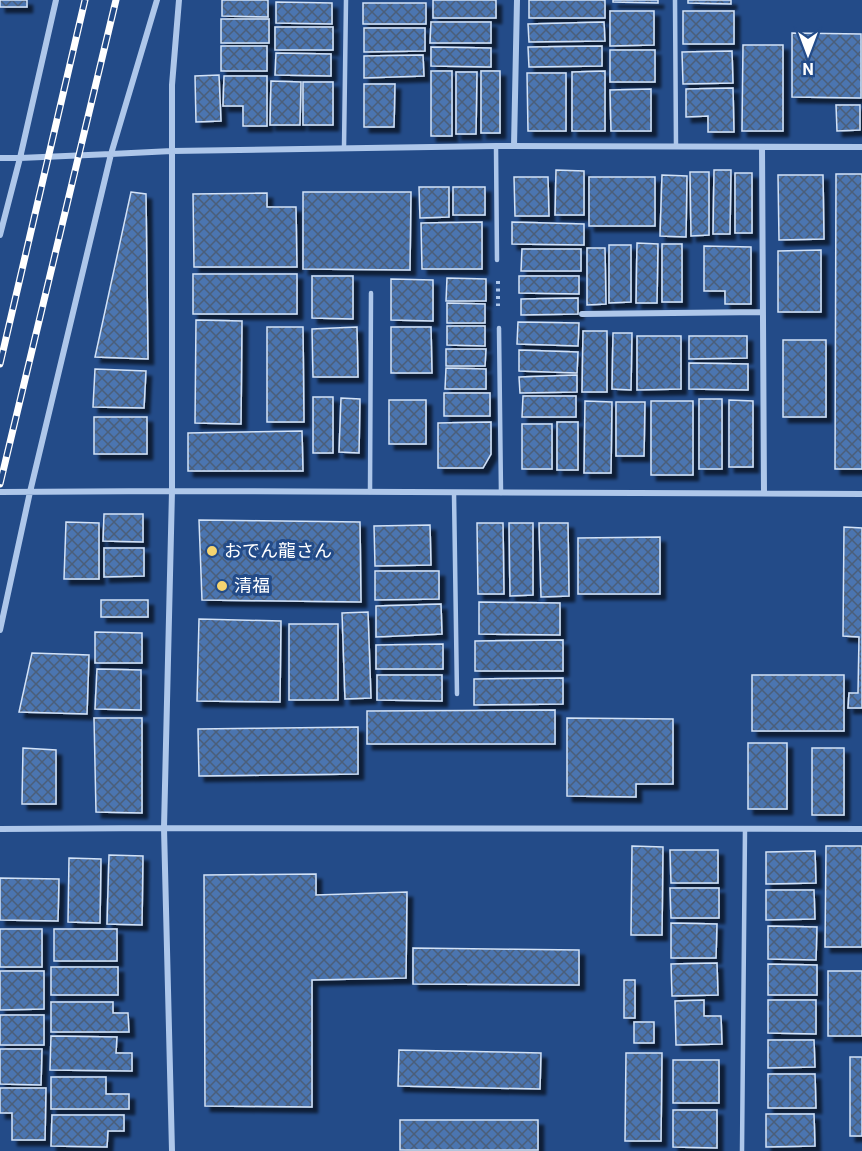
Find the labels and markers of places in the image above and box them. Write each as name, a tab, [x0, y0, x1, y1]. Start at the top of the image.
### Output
place label: おでん龍さん	[224, 540, 332, 561]
marker: おでん龍さん	[205, 544, 219, 558]
place label: 清福	[234, 575, 270, 596]
marker: 清福	[215, 579, 229, 593]

